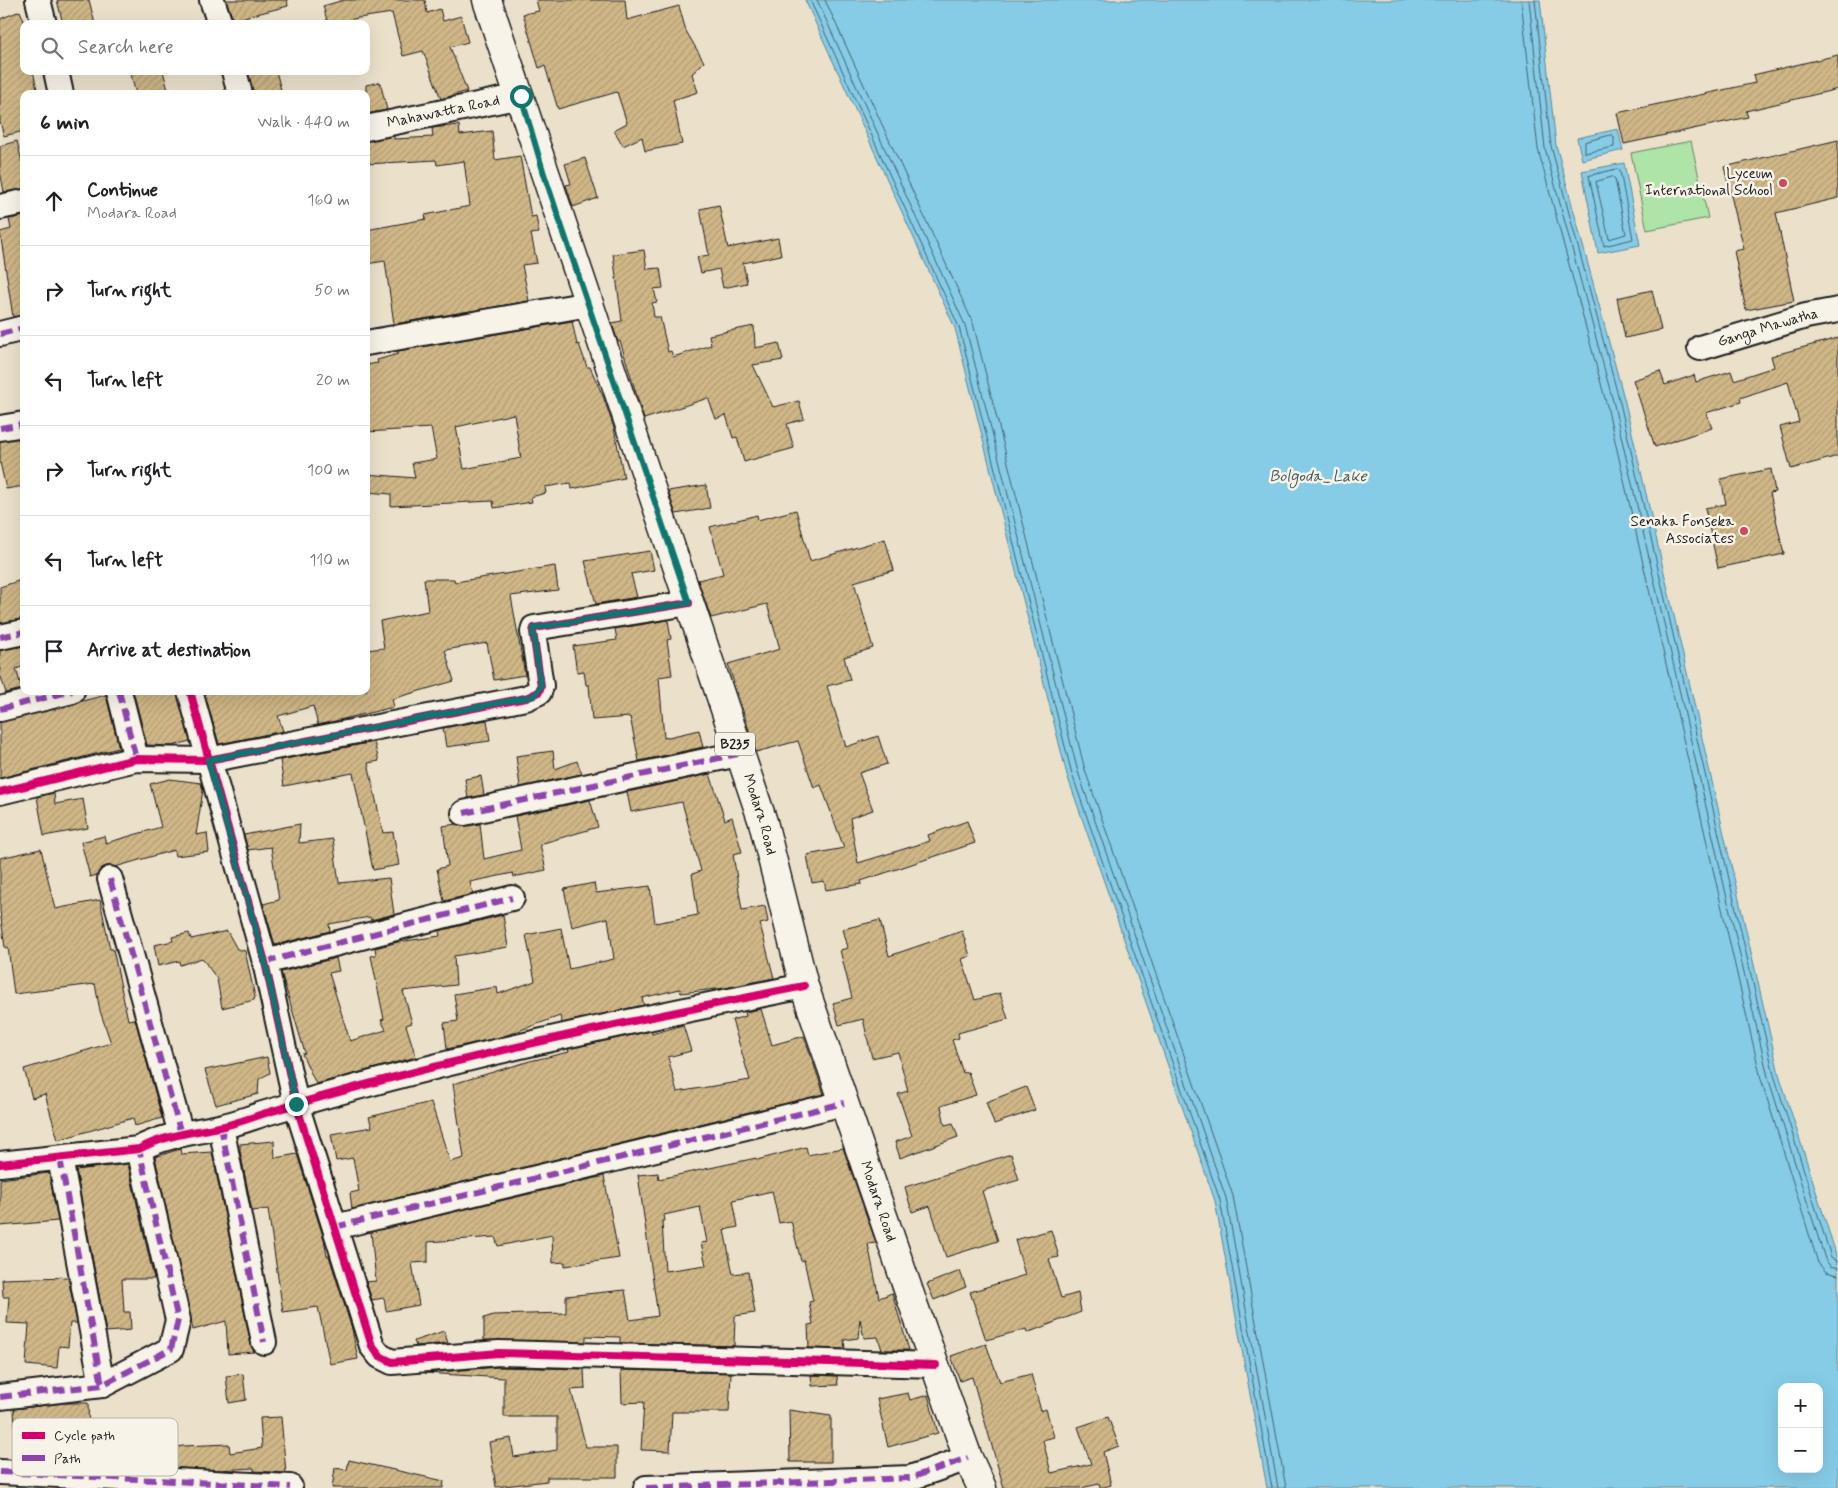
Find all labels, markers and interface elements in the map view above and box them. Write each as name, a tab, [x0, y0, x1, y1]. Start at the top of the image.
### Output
search box	[20, 20, 370, 75]
icon: search	[38, 34, 66, 62]
text: Search here	[78, 35, 174, 60]
route start	[510, 85, 533, 108]
street label: Mahawatta Road	[385, 91, 502, 133]
text: 6 min	[40, 109, 90, 137]
text: Walk · 440 m	[257, 112, 350, 133]
place label: Lyceum International School	[1645, 164, 1773, 201]
marker: Lyceum International School	[1777, 177, 1789, 189]
text: Continue	[87, 178, 158, 203]
icon: ahead	[40, 187, 68, 215]
text: 160 m	[307, 190, 350, 211]
text: Modara Road	[87, 203, 177, 224]
icon: right	[40, 277, 68, 305]
text: Turn right	[87, 278, 171, 303]
text: 50 m	[314, 280, 350, 301]
street label: Ganga Mawatha	[1715, 304, 1820, 352]
icon: left	[40, 367, 68, 395]
text: Turn left	[87, 368, 163, 393]
text: 20 m	[316, 370, 350, 391]
icon: right	[40, 457, 68, 485]
text: Turn right	[87, 458, 171, 483]
text: 100 m	[307, 460, 350, 481]
water label: Bolgoda_Lake	[1269, 466, 1367, 489]
place label: Senaka Fonseka Associates	[1630, 512, 1735, 549]
marker: Senaka Fonseka Associates	[1738, 525, 1750, 537]
icon: left	[40, 547, 68, 575]
text: Turn left	[87, 548, 163, 573]
text: 110 m	[309, 550, 350, 571]
icon: arrive	[40, 637, 68, 665]
text: Arrive at destination	[87, 638, 251, 663]
road number: B235	[715, 732, 755, 756]
street label: Modara Road	[738, 771, 781, 857]
route end	[285, 1093, 308, 1116]
street label: Modara Road	[855, 1158, 901, 1245]
map controls	[1778, 1383, 1823, 1473]
button: +	[1778, 1383, 1823, 1428]
legend	[12, 1418, 178, 1476]
text: Cycle path	[54, 1427, 115, 1445]
button: −	[1778, 1428, 1823, 1473]
text: Path	[54, 1450, 81, 1468]

